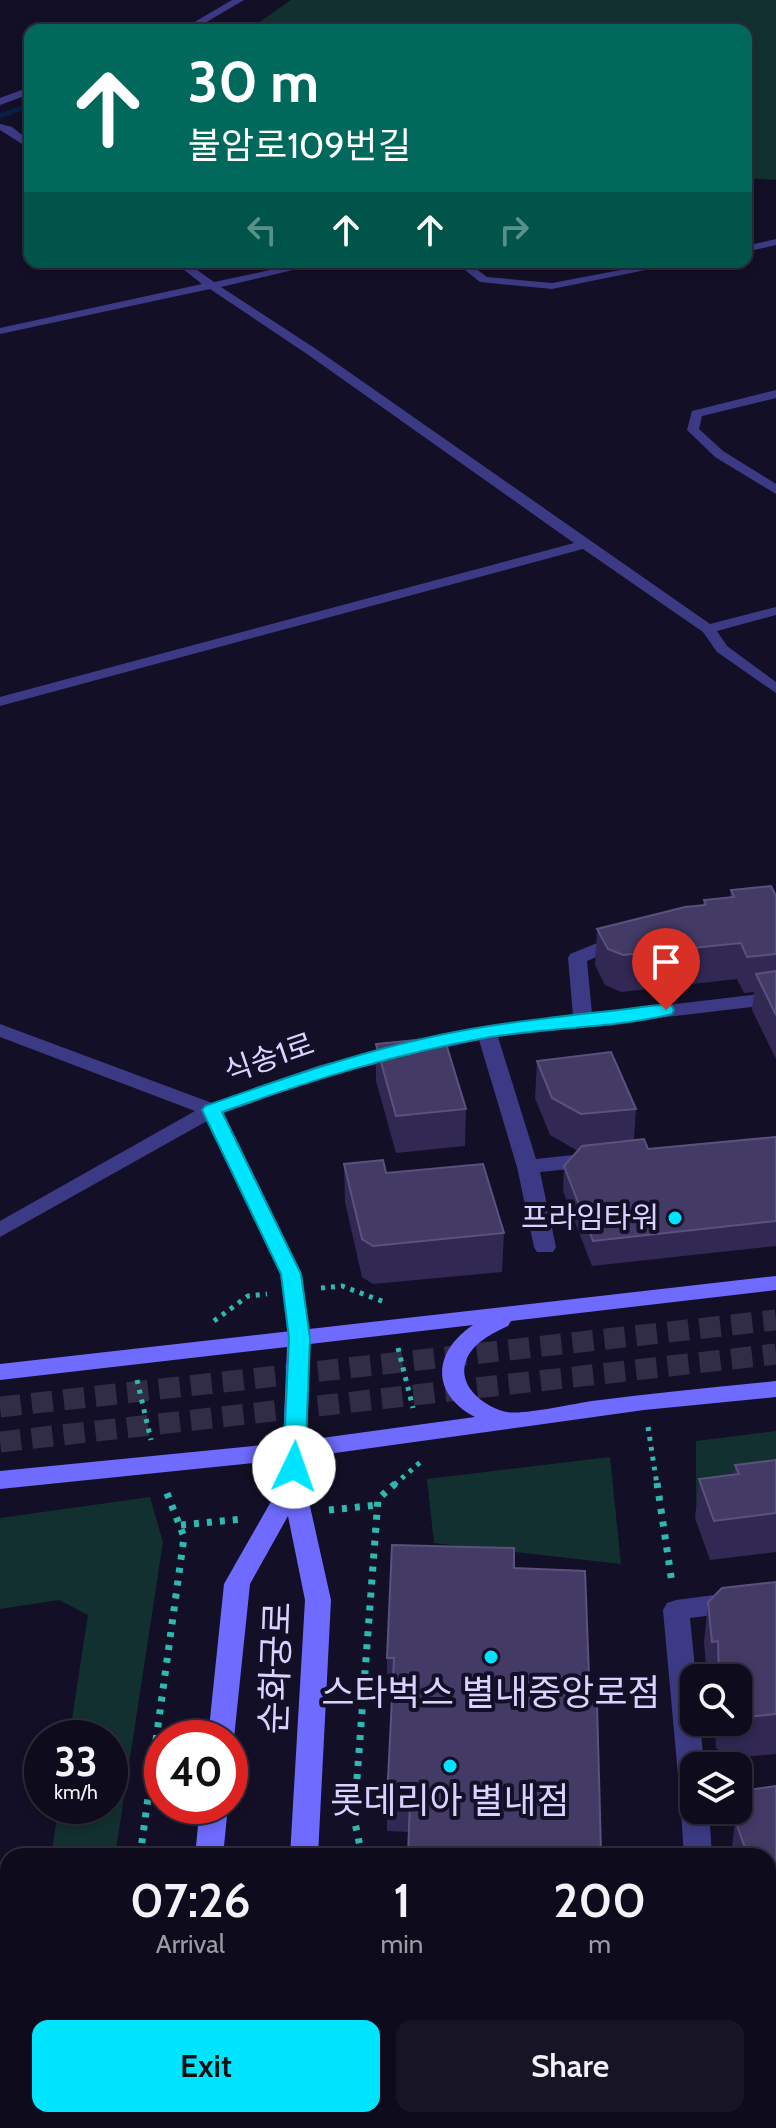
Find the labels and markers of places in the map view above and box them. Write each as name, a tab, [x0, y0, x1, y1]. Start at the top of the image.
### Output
pin	[632, 928, 700, 1010]
place label: 프라임타워	[521, 1199, 659, 1236]
marker: 프라임타워	[666, 1209, 684, 1227]
marker: 스타벅스 별내중앙로점	[482, 1648, 500, 1666]
place label: 스타벅스 별내중앙로점	[321, 1670, 661, 1714]
marker: 롯데리아 별내점	[441, 1757, 459, 1775]
place label: 롯데리아 별내점	[330, 1778, 570, 1822]

